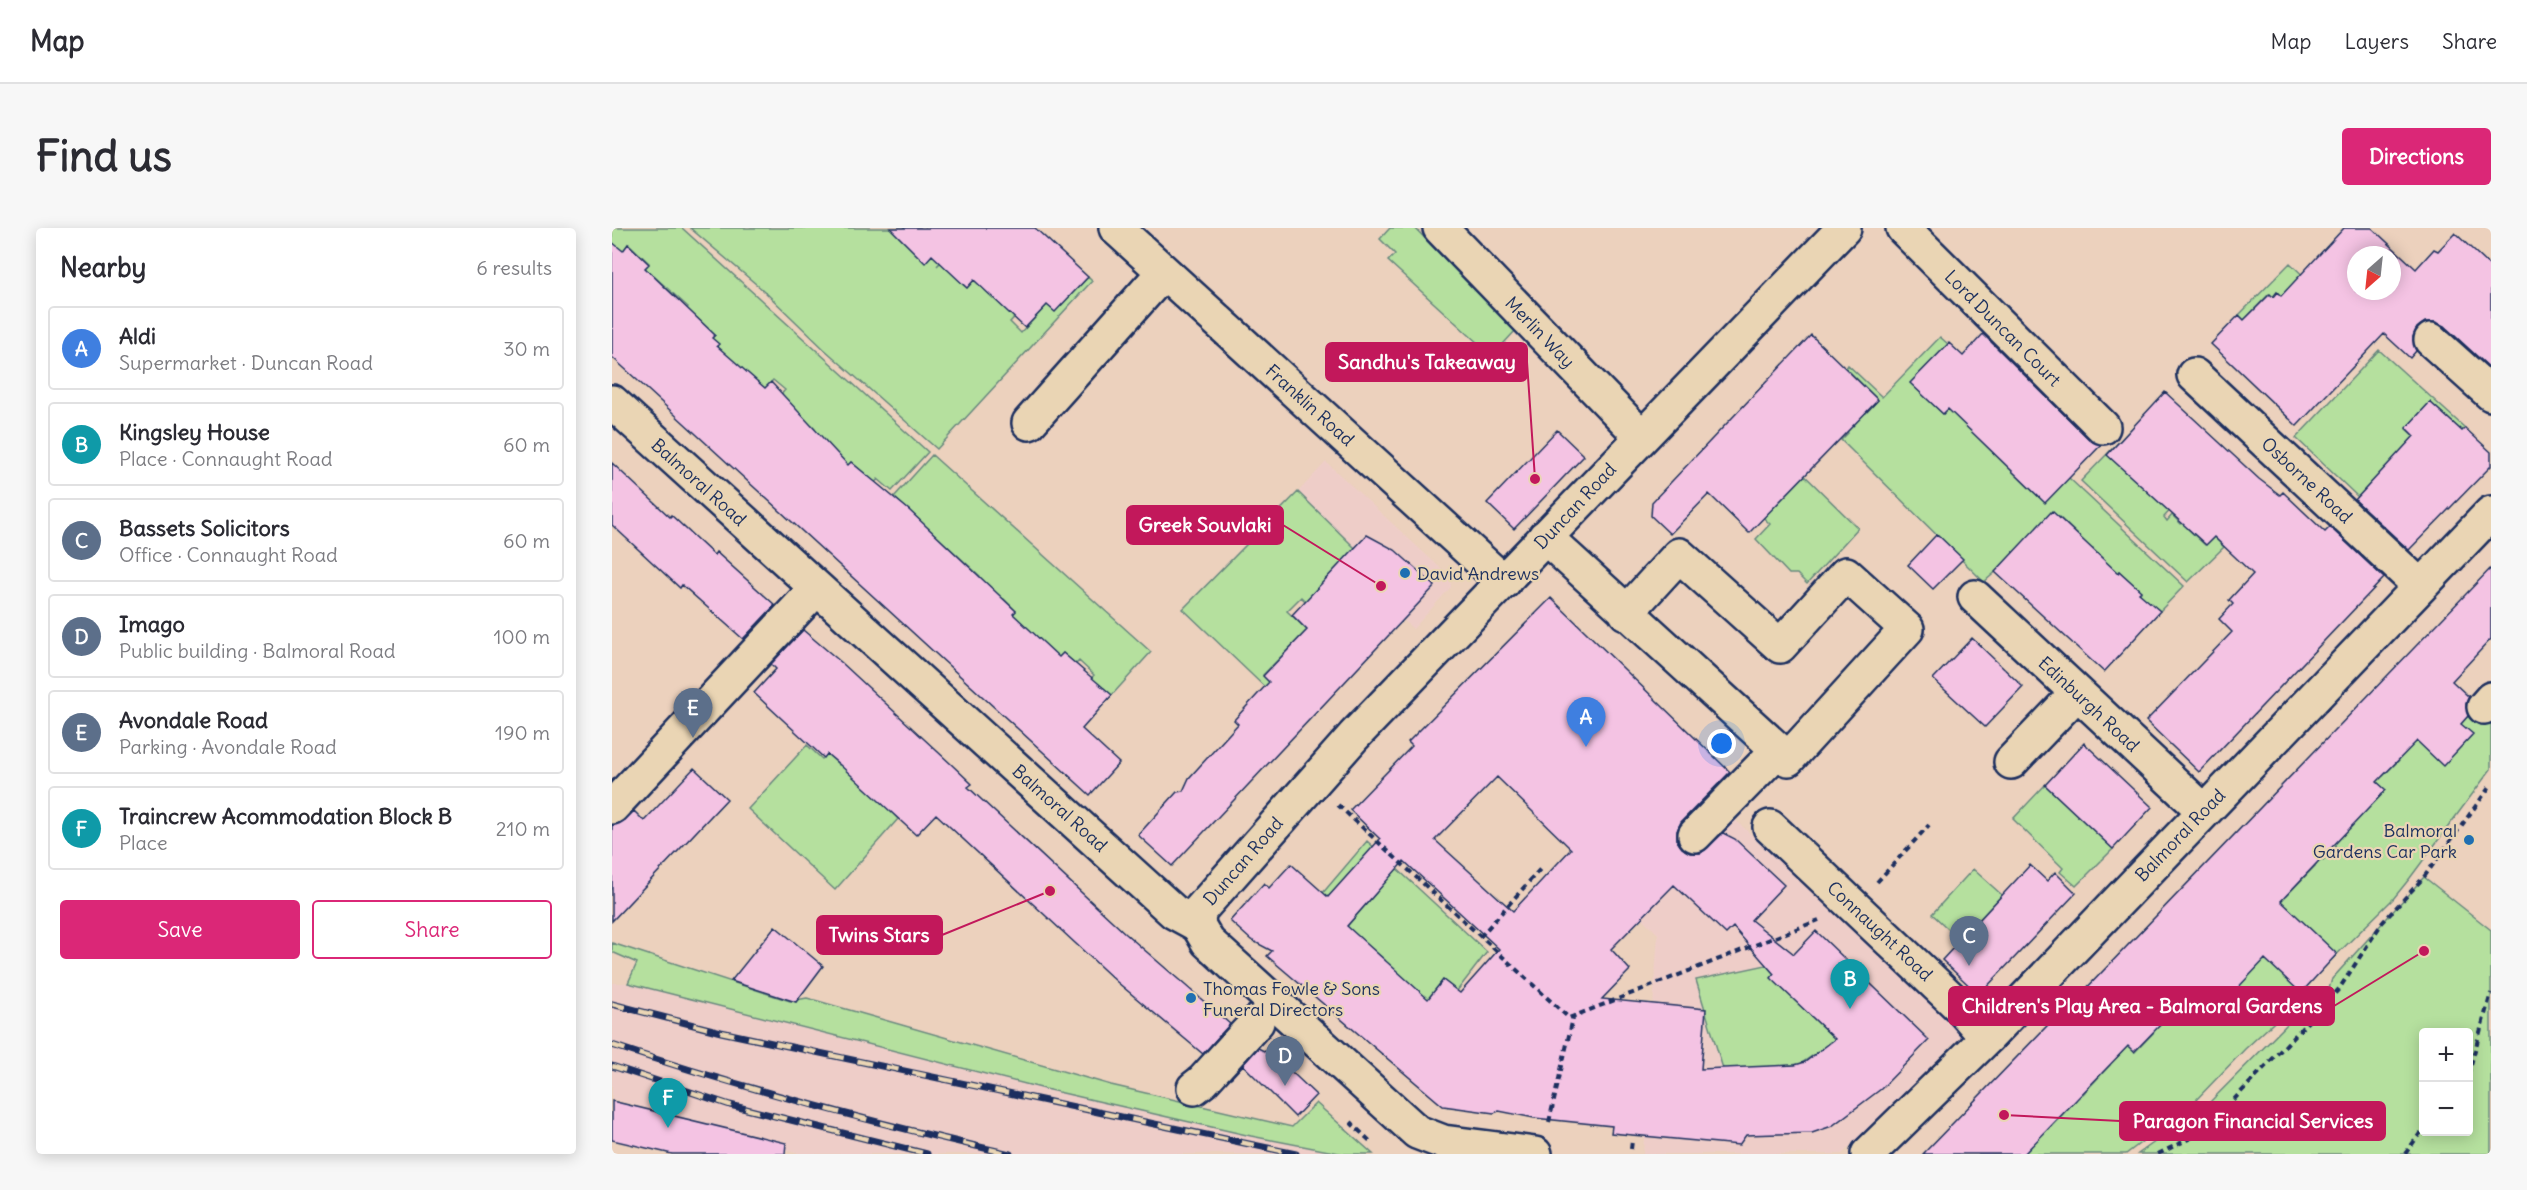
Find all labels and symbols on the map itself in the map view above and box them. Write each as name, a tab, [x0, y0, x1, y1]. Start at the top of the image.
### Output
north arrow	[2347, 246, 2401, 300]
street label: Lord Duncan Court	[1940, 265, 2066, 391]
street label: Merlin Way	[1500, 291, 1580, 373]
callout: Sandhu's Takeaway	[1326, 343, 1527, 381]
text: Sandhu's Takeaway	[1338, 349, 1516, 374]
street label: Franklin Road	[1261, 359, 1359, 451]
street label: Osborne Road	[2257, 432, 2358, 528]
street label: Balmoral Road	[647, 433, 752, 531]
street label: Duncan Road	[1529, 458, 1621, 554]
callout: Greek Souvlaki	[1127, 506, 1283, 544]
text: Greek Souvlaki	[1139, 512, 1271, 537]
place label: David Andrews	[1417, 562, 1539, 585]
marker: David Andrews	[1398, 566, 1412, 580]
street label: Edinburgh Road	[2034, 651, 2145, 757]
pin: E	[674, 688, 712, 738]
pin: A	[1566, 698, 1606, 747]
your location	[1707, 729, 1736, 758]
street label: Balmoral Road	[1008, 759, 1113, 857]
street label: Balmoral Road	[2130, 784, 2230, 886]
street label: Duncan Road	[1198, 812, 1288, 910]
place label: Balmoral Gardens Car Park	[2313, 819, 2457, 863]
marker: Balmoral Gardens Car Park	[2462, 833, 2476, 847]
street label: Connaught Road	[1822, 876, 1938, 986]
callout: Twins Stars	[817, 916, 942, 954]
pin: C	[1950, 916, 1988, 966]
text: Twins Stars	[828, 922, 930, 947]
pin: B	[1830, 960, 1870, 1009]
place label: Thomas Fowle & Sons Funeral Directors	[1203, 977, 1380, 1021]
callout: Children's Play Area - Balmoral Gardens	[1949, 987, 2334, 1025]
marker: Thomas Fowle & Sons Funeral Directors	[1184, 991, 1198, 1005]
text: Children's Play Area - Balmoral Gardens	[1962, 993, 2322, 1018]
pin: D	[1266, 1036, 1304, 1086]
pin: F	[648, 1078, 688, 1128]
callout: Paragon Financial Services	[2120, 1102, 2385, 1140]
text: Paragon Financial Services	[2133, 1108, 2373, 1133]

